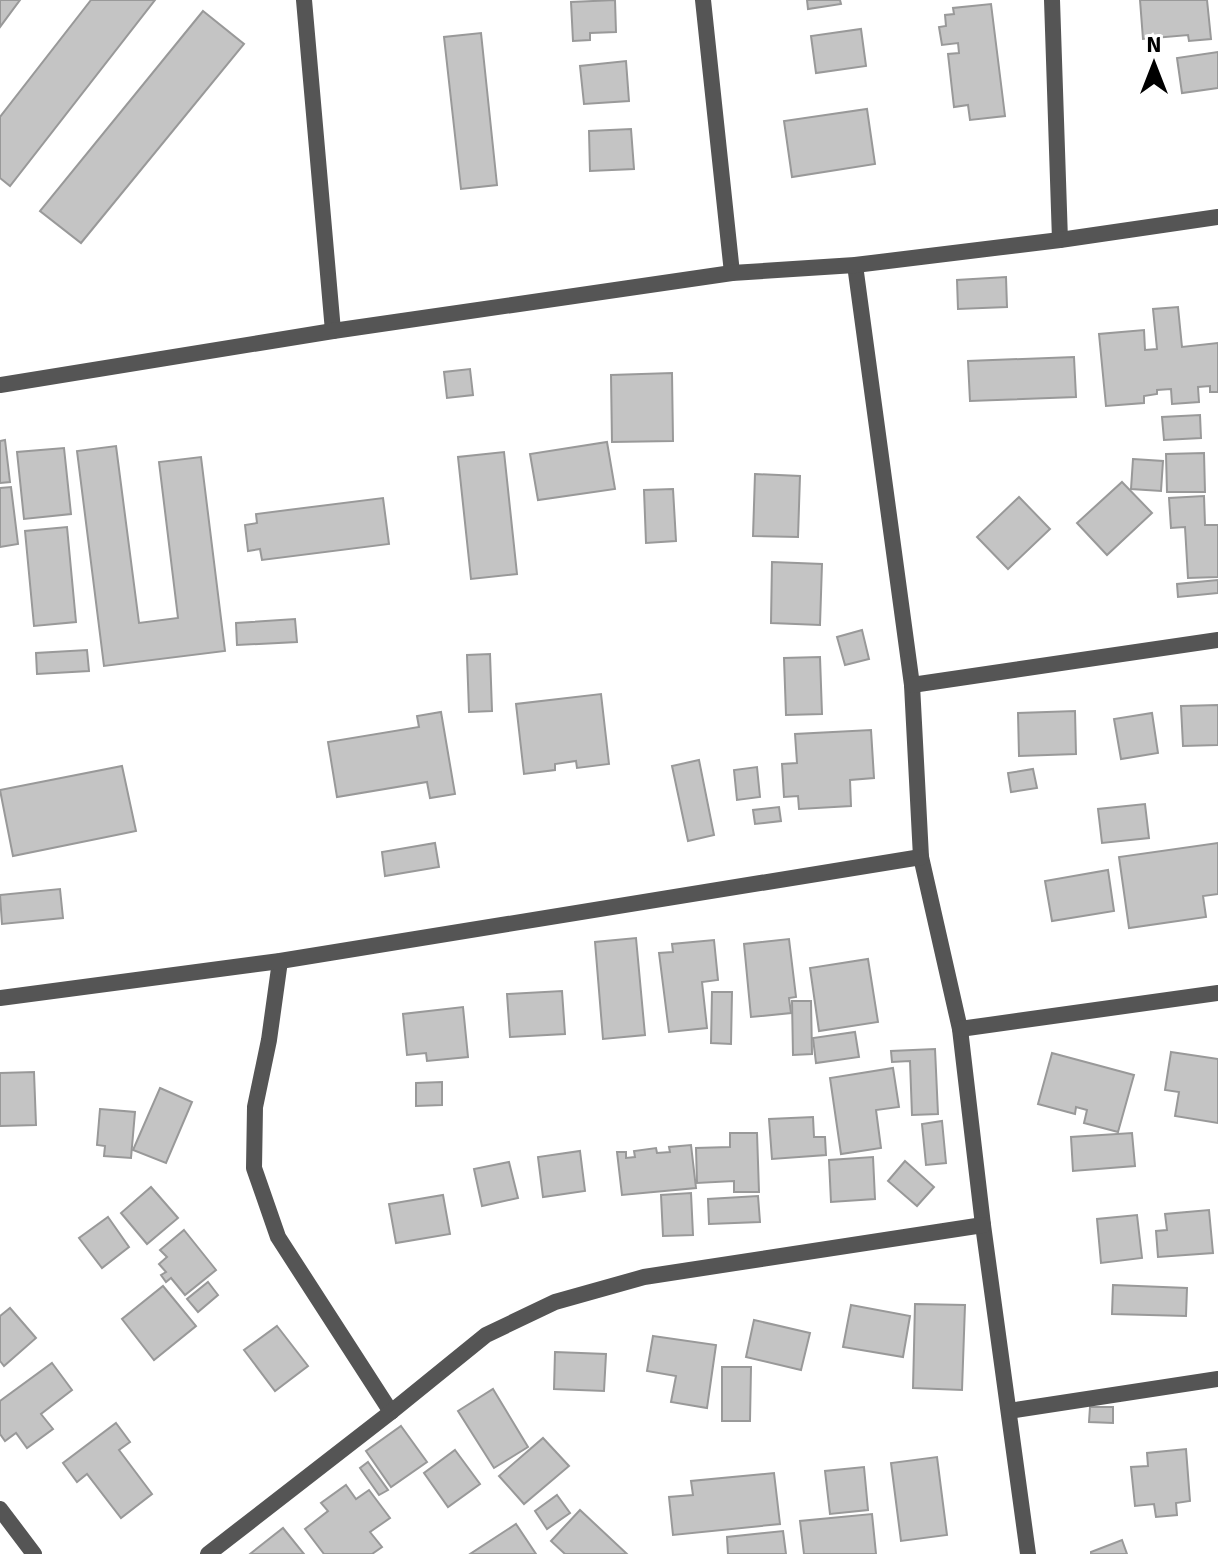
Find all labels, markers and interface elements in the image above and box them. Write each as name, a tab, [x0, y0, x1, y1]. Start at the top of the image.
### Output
north arrow	[1114, 24, 1194, 104]
text: N	[1146, 31, 1162, 58]

